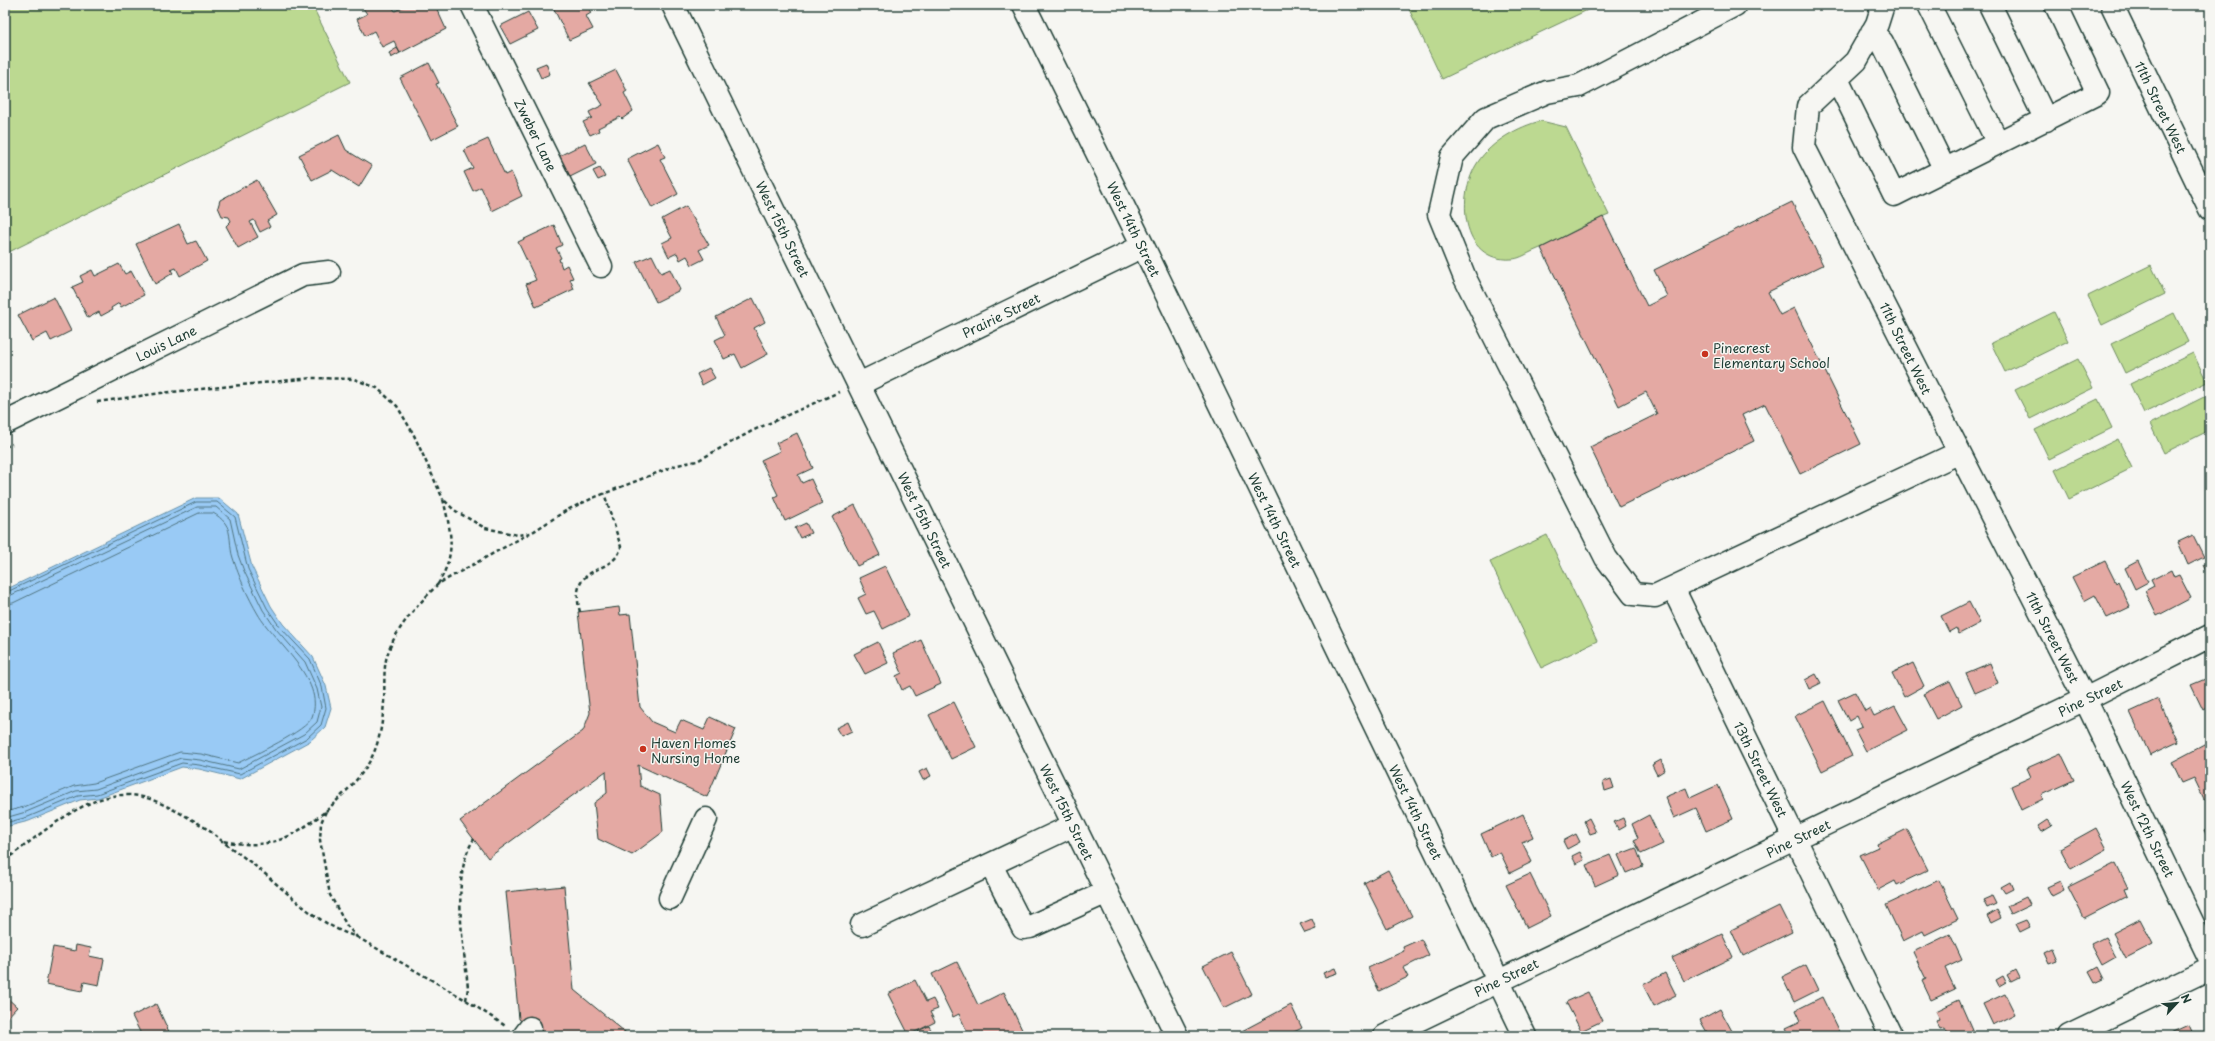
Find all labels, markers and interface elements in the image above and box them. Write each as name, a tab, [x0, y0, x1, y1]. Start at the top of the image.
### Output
street label: 11th Street West	[2130, 58, 2192, 156]
street label: Zweber Lane	[510, 95, 562, 175]
street label: West 15th Street	[751, 178, 815, 280]
street label: West 14th Street	[1103, 178, 1165, 280]
street label: Prairie Street	[959, 288, 1043, 342]
street label: 11th Street West	[1875, 299, 1937, 397]
street label: Louis Lane	[132, 320, 200, 366]
place label: Pinecrest Elementary School	[1713, 338, 1830, 372]
marker: Pinecrest Elementary School	[1700, 349, 1710, 359]
street label: West 15th Street	[893, 469, 957, 571]
street label: West 14th Street	[1244, 469, 1306, 571]
street label: 11th Street West	[2022, 588, 2084, 686]
street label: Pine Street	[2055, 673, 2125, 721]
street label: 13th Street West	[1730, 718, 1792, 820]
place label: Haven Homes Nursing Home	[651, 733, 740, 767]
marker: Haven Homes Nursing Home	[638, 744, 648, 754]
street label: West 15th Street	[1035, 761, 1099, 863]
street label: West 14th Street	[1385, 761, 1447, 863]
street label: West 12th Street	[2116, 778, 2180, 880]
street label: Pine Street	[1763, 814, 1833, 862]
street label: Pine Street	[1471, 953, 1541, 1001]
north arrow	[2157, 983, 2197, 1023]
text: N	[2177, 991, 2196, 1006]

